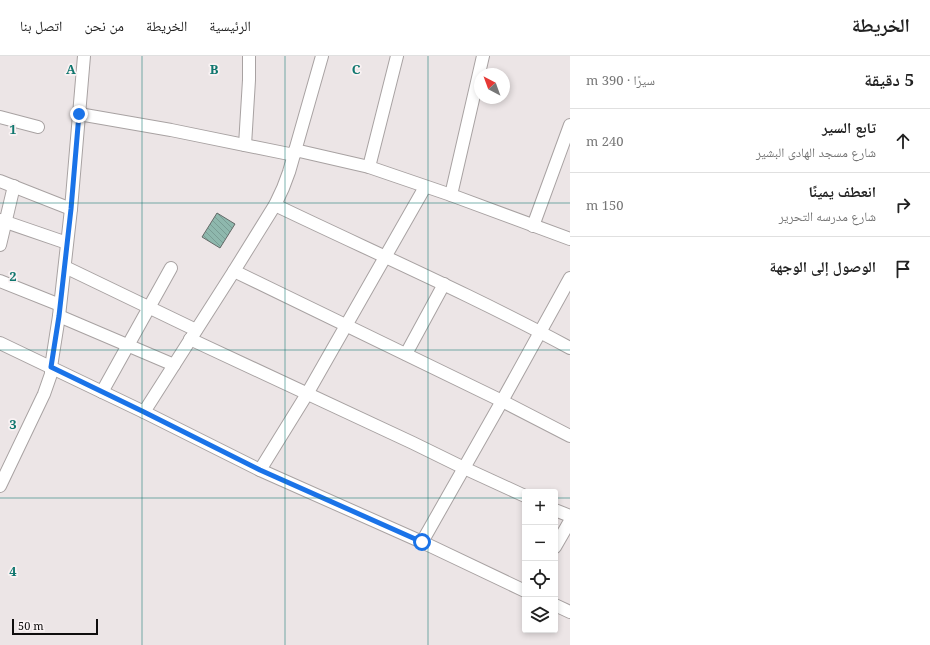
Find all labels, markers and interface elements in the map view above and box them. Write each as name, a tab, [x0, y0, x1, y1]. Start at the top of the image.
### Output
text: الخريطة	[852, 12, 910, 38]
text: اتصل بنا	[20, 16, 62, 35]
text: من نحن	[84, 16, 124, 35]
text: الخريطة	[146, 16, 187, 35]
text: الرئيسية	[209, 16, 251, 35]
text: A	[66, 60, 76, 78]
text: B	[210, 60, 219, 78]
text: C	[352, 60, 361, 78]
north arrow	[474, 68, 510, 104]
text: 5 دقيقة	[864, 68, 914, 91]
text: سيرًا · 390 m	[586, 71, 655, 89]
route end	[70, 105, 88, 123]
text: تابع السير	[822, 117, 876, 137]
text: 1	[9, 120, 17, 138]
icon: ahead	[892, 130, 914, 152]
text: 240 m	[586, 132, 624, 150]
text: شارع مسجد الهادى البشير	[756, 143, 876, 161]
text: انعطف يمينًا	[808, 181, 876, 201]
icon: right	[892, 194, 914, 216]
text: 150 m	[586, 196, 624, 214]
text: شارع مدرسه التحرير	[779, 207, 876, 225]
text: الوصول إلى الوجهة	[770, 256, 876, 276]
icon: arrive	[892, 258, 914, 280]
text: 2	[9, 267, 17, 285]
text: 3	[9, 415, 17, 433]
map controls	[522, 489, 558, 633]
button: +	[522, 489, 558, 525]
button: −	[522, 525, 558, 561]
route start	[413, 533, 431, 551]
button: locate	[522, 561, 558, 597]
text: 4	[9, 562, 17, 580]
button: layers	[522, 597, 558, 633]
scale bar	[12, 617, 98, 636]
text: 50 m	[18, 618, 44, 633]

